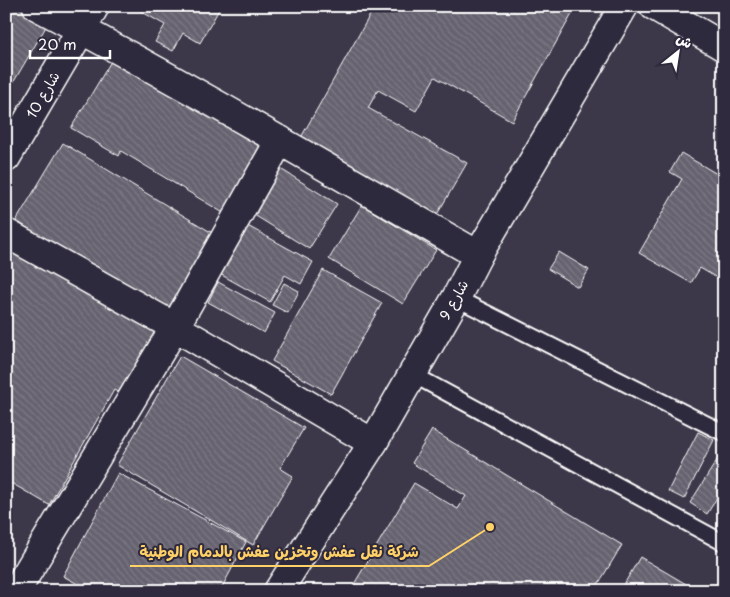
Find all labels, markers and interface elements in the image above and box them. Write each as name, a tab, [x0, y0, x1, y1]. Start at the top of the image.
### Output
text: ش	[673, 27, 697, 53]
scale bar	[30, 28, 110, 60]
north arrow	[652, 28, 702, 78]
text: 20 m	[38, 32, 77, 55]
street label: شارع 10	[21, 67, 65, 122]
street label: شارع 9	[434, 276, 473, 324]
callout: شركة نقل عفش وتخزين عفش بالدمام الوطنية	[130, 536, 429, 566]
text: شركة نقل عفش وتخزين عفش بالدمام الوطنية	[140, 539, 418, 563]

